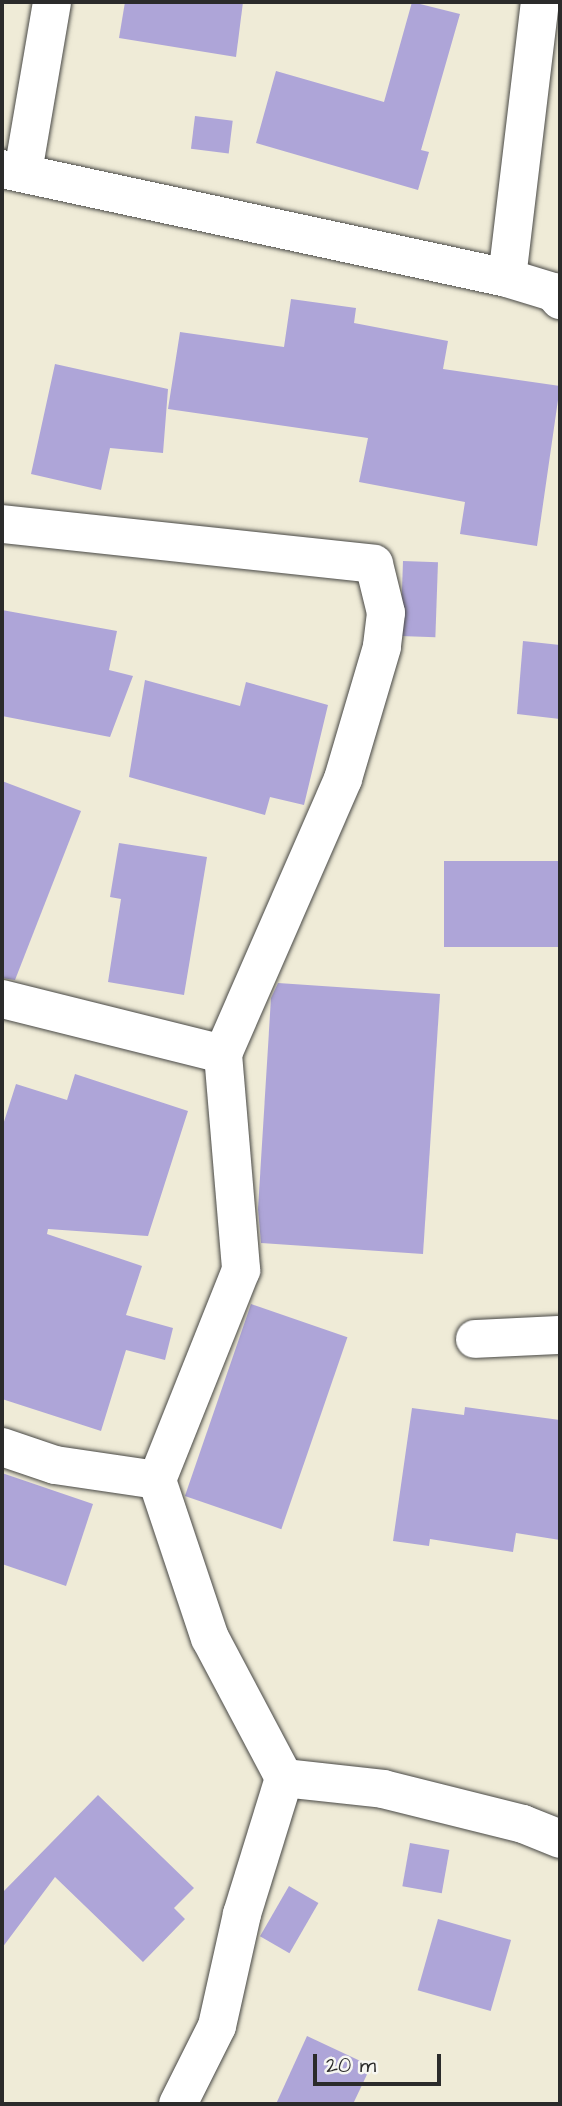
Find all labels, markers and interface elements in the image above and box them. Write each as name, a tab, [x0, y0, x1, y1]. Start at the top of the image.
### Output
scale bar	[317, 2039, 445, 2084]
text: 20 m	[326, 2051, 376, 2080]

